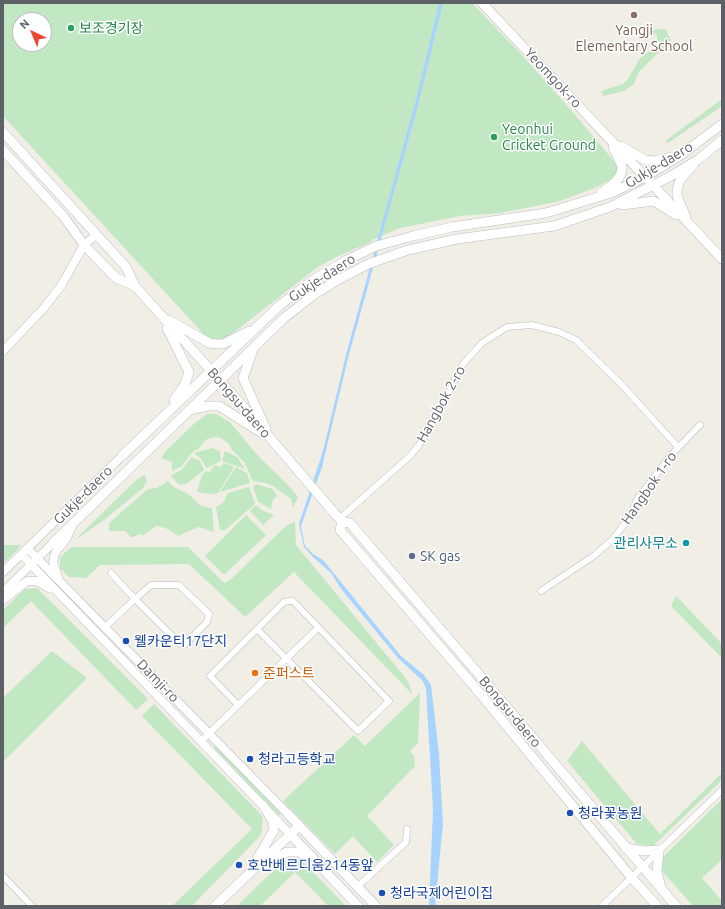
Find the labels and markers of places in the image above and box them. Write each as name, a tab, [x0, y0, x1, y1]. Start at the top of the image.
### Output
marker: Yangji Elementary School	[629, 10, 639, 20]
place label: 보조경기장	[79, 20, 143, 36]
place label: Yangji Elementary School	[575, 22, 693, 54]
marker: 보조경기장	[66, 23, 76, 33]
place label: Yeonhui Cricket Ground	[502, 121, 596, 154]
marker: Yeonhui Cricket Ground	[489, 132, 499, 142]
place label: 관리사무소	[614, 535, 678, 551]
marker: 관리사무소	[681, 538, 691, 548]
place label: SK gas	[420, 548, 460, 564]
marker: SK gas	[407, 551, 417, 561]
place label: 웰카운티17단지	[134, 633, 227, 649]
marker: 웰카운티17단지	[121, 636, 131, 646]
place label: 준퍼스트	[263, 665, 315, 681]
marker: 준퍼스트	[250, 668, 260, 678]
place label: 청라고등학교	[258, 751, 335, 767]
marker: 청라고등학교	[245, 754, 255, 764]
place label: 청라꽃농원	[578, 805, 642, 821]
marker: 청라꽃농원	[565, 808, 575, 818]
place label: 호반베르디움214동앞	[247, 857, 374, 873]
marker: 호반베르디움214동앞	[234, 860, 244, 870]
place label: 청라국제어린이집	[390, 885, 493, 901]
marker: 청라국제어린이집	[377, 888, 387, 898]

